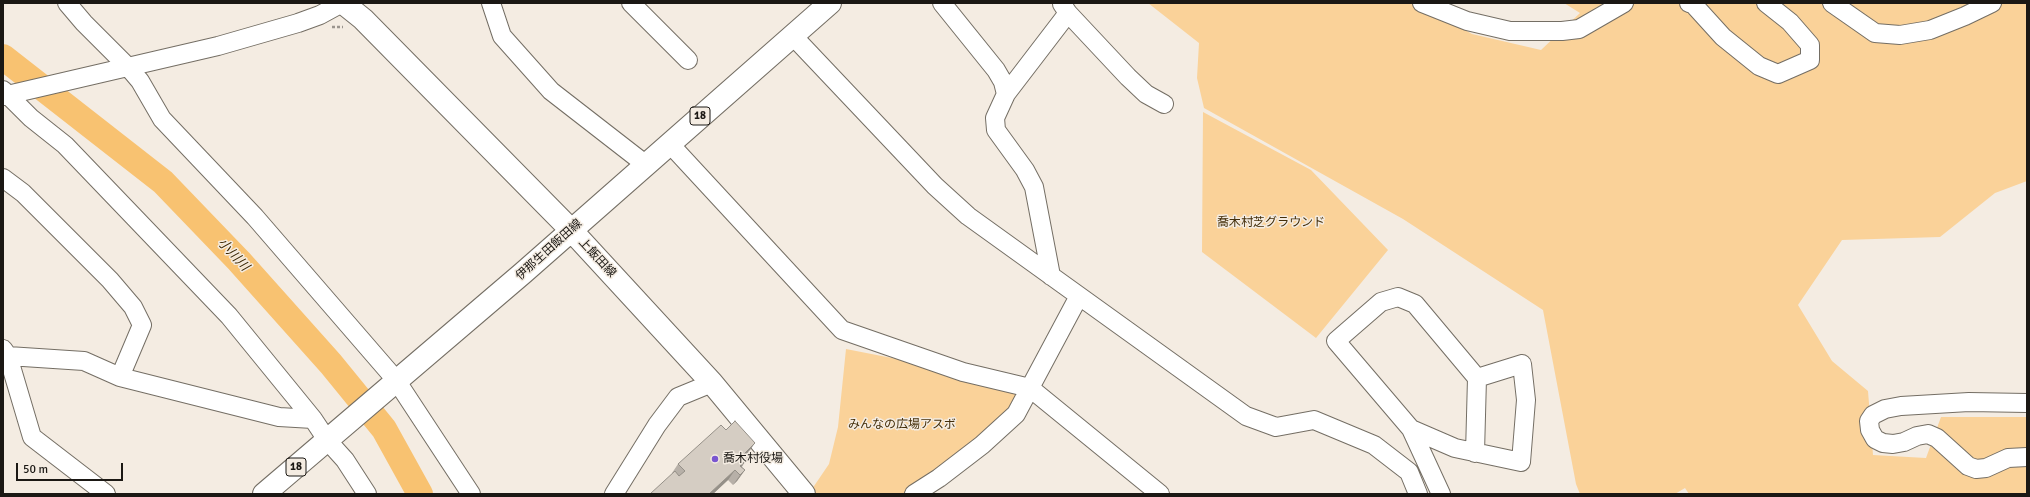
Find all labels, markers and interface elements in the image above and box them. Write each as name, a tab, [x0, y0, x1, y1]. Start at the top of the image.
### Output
road number: 18	[690, 107, 710, 125]
park label: 喬木村芝グラウンド	[1217, 216, 1325, 230]
street label: 伊那生田飯田線	[513, 217, 585, 283]
water label: 小川川	[214, 235, 252, 275]
street label: 上飯田線	[575, 236, 619, 280]
park label: みんなの広場アスボ	[848, 418, 956, 432]
place label: 喬木村役場	[723, 452, 783, 466]
marker: 喬木村役場	[710, 454, 720, 464]
scale bar	[18, 455, 125, 481]
road number: 18	[286, 458, 306, 476]
text: 50 m	[23, 462, 48, 477]

